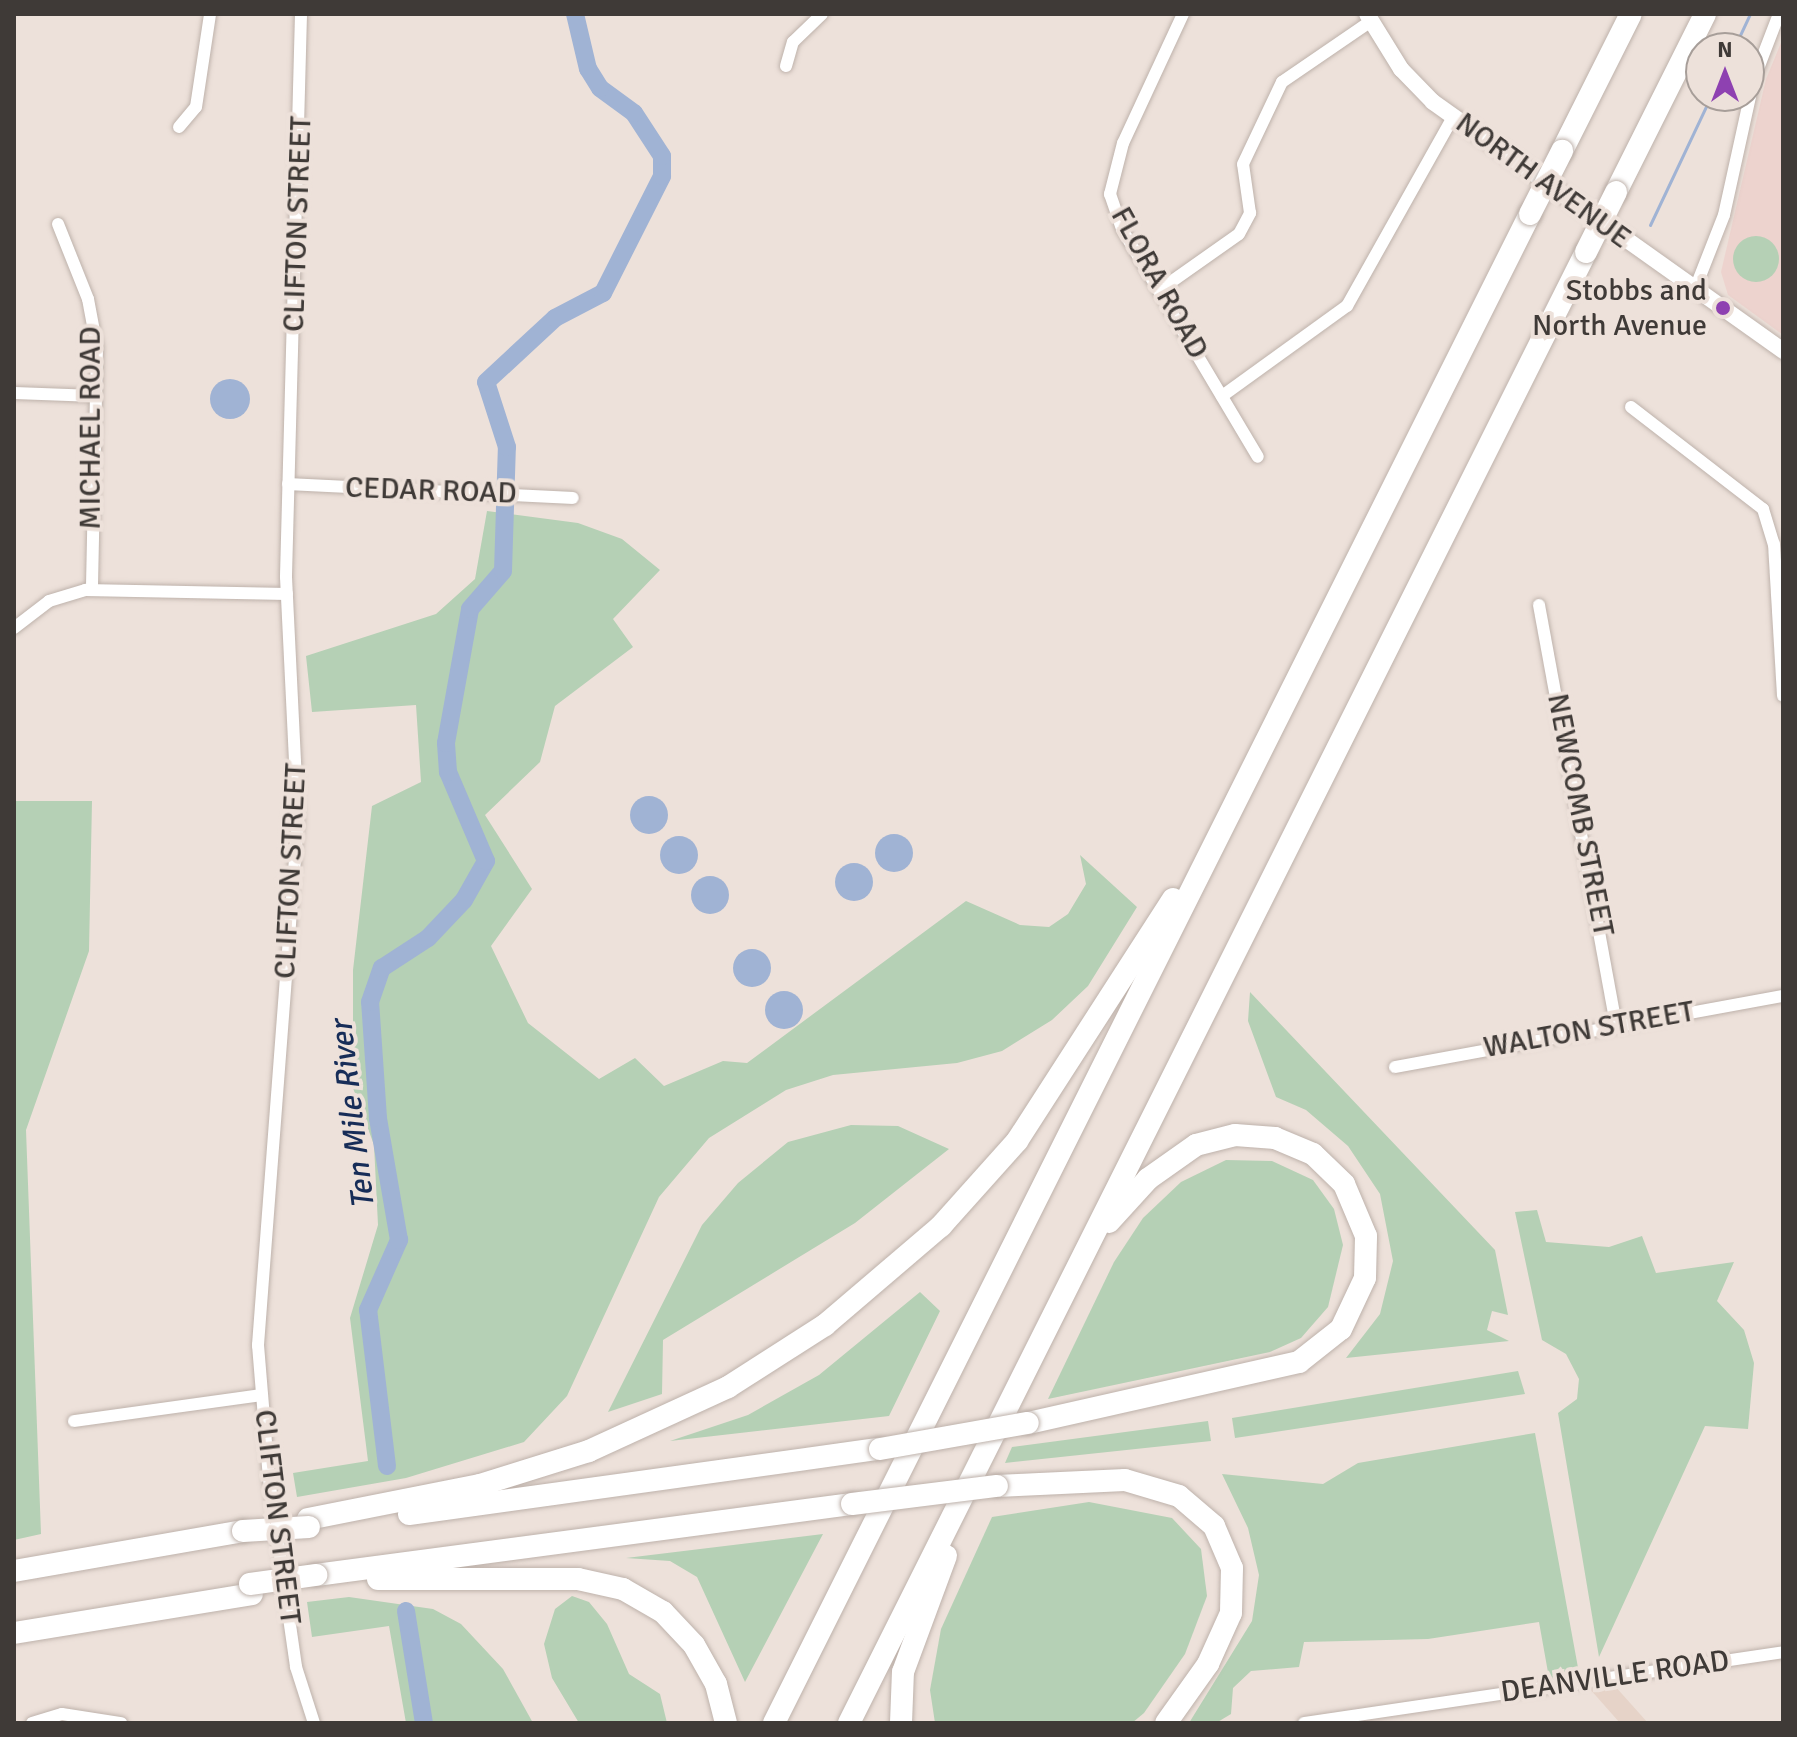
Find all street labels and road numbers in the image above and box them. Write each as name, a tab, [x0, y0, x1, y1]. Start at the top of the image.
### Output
street label: NORTH AVENUE	[1448, 105, 1638, 257]
street label: CLIFTON STREET	[276, 115, 320, 333]
street label: FLORA ROAD	[1103, 201, 1215, 365]
street label: MICHAEL ROAD	[73, 326, 109, 530]
street label: CEDAR ROAD	[345, 470, 517, 512]
street label: NEWCOMB STREET	[1539, 691, 1621, 939]
street label: CLIFTON STREET	[267, 762, 315, 980]
street label: WALTON STREET	[1481, 994, 1697, 1066]
street label: CLIFTON STREET	[246, 1408, 308, 1626]
street label: DEANVILLE ROAD	[1499, 1643, 1731, 1711]

